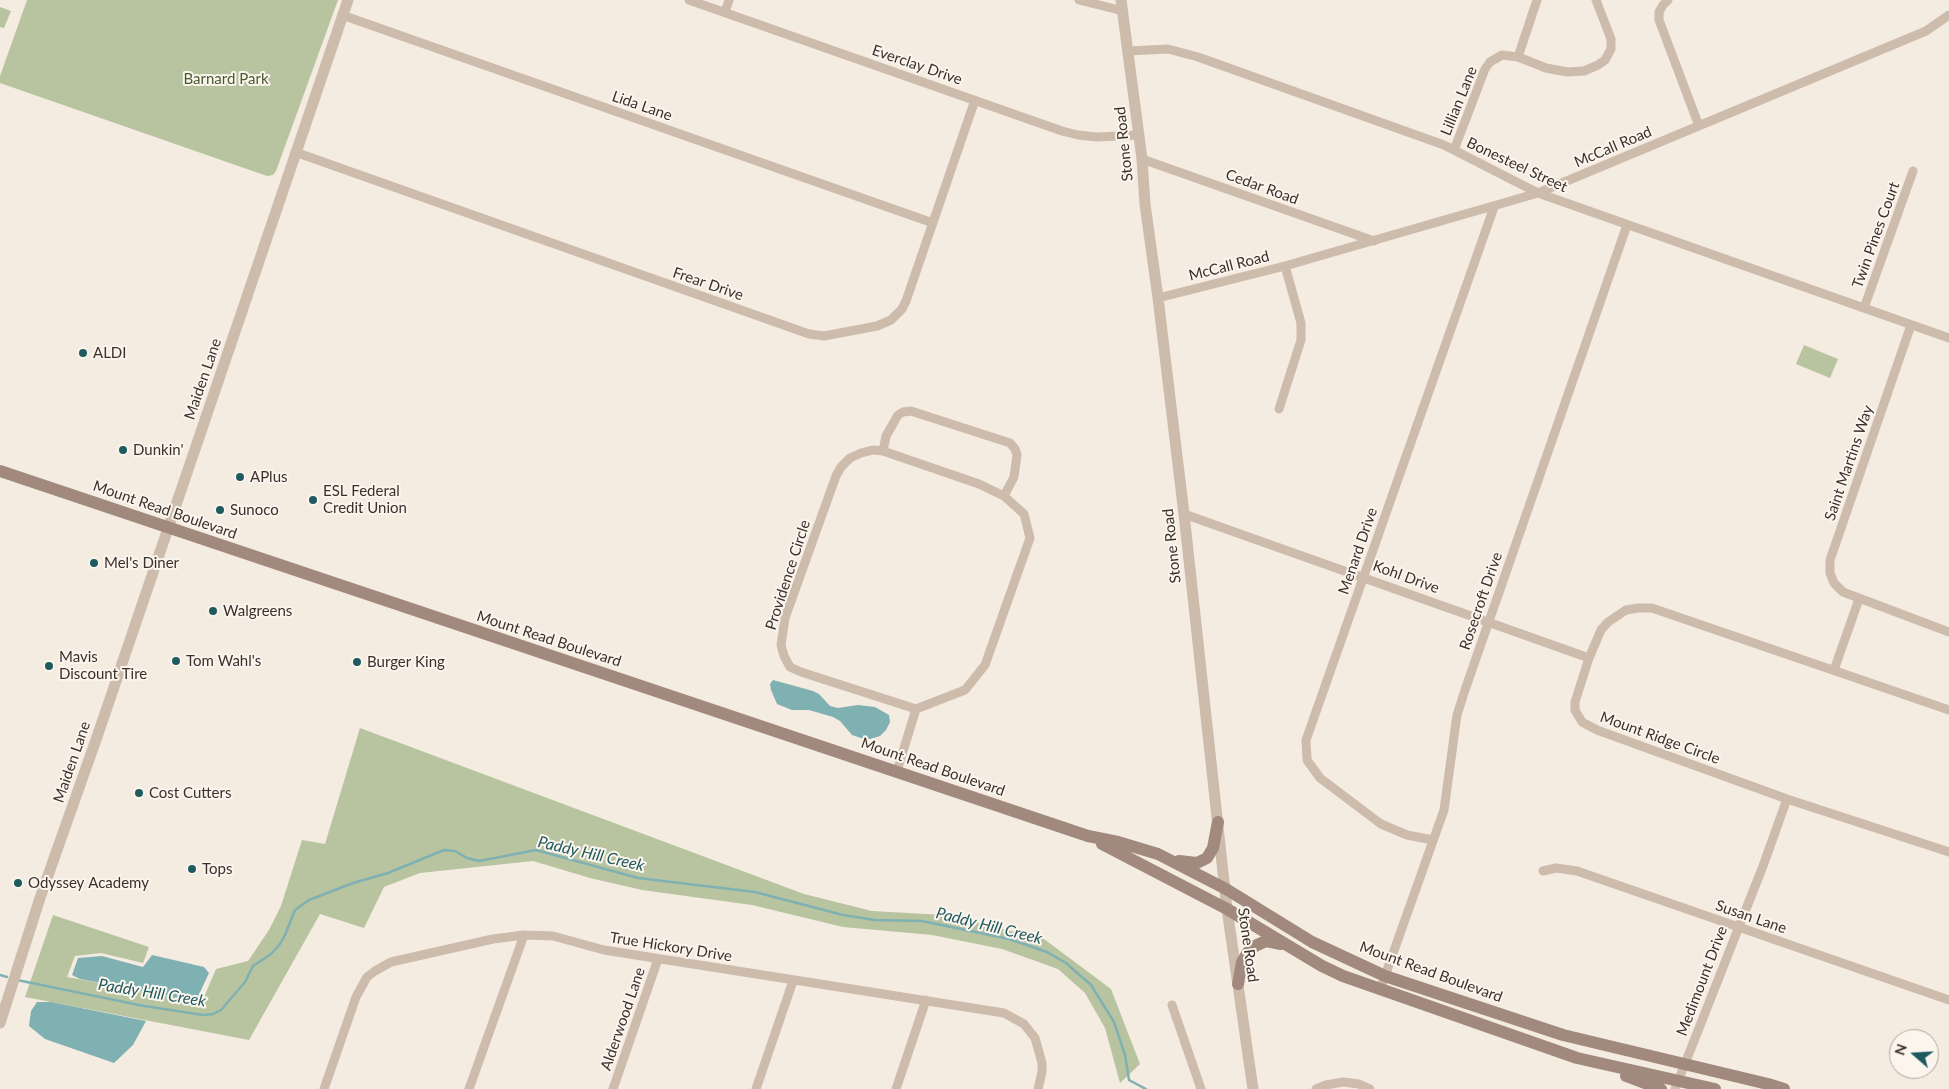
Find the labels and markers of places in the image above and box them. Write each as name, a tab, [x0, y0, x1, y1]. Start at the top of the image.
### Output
place label: ALDI	[93, 344, 126, 362]
marker: ALDI	[77, 347, 89, 359]
place label: Dunkin'	[133, 441, 184, 459]
marker: Dunkin'	[117, 444, 129, 456]
place label: APlus	[250, 468, 288, 486]
marker: APlus	[234, 471, 246, 483]
place label: ESL Federal Credit Union	[323, 482, 407, 517]
marker: ESL Federal Credit Union	[307, 494, 319, 506]
place label: Sunoco	[230, 501, 279, 519]
marker: Sunoco	[214, 504, 226, 516]
place label: Mel's Diner	[104, 554, 179, 572]
marker: Mel's Diner	[88, 557, 100, 569]
place label: Walgreens	[223, 602, 292, 620]
marker: Walgreens	[207, 605, 219, 617]
place label: Mavis Discount Tire	[59, 648, 147, 683]
place label: Tom Wahl's	[186, 652, 261, 670]
place label: Burger King	[367, 653, 445, 671]
marker: Tom Wahl's	[170, 655, 182, 667]
marker: Burger King	[351, 656, 363, 668]
marker: Mavis Discount Tire	[43, 660, 55, 672]
place label: Cost Cutters	[149, 784, 231, 802]
marker: Cost Cutters	[133, 787, 145, 799]
place label: Tops	[202, 860, 232, 878]
marker: Tops	[186, 863, 198, 875]
place label: Odyssey Academy	[28, 874, 149, 892]
marker: Odyssey Academy	[12, 877, 24, 889]

